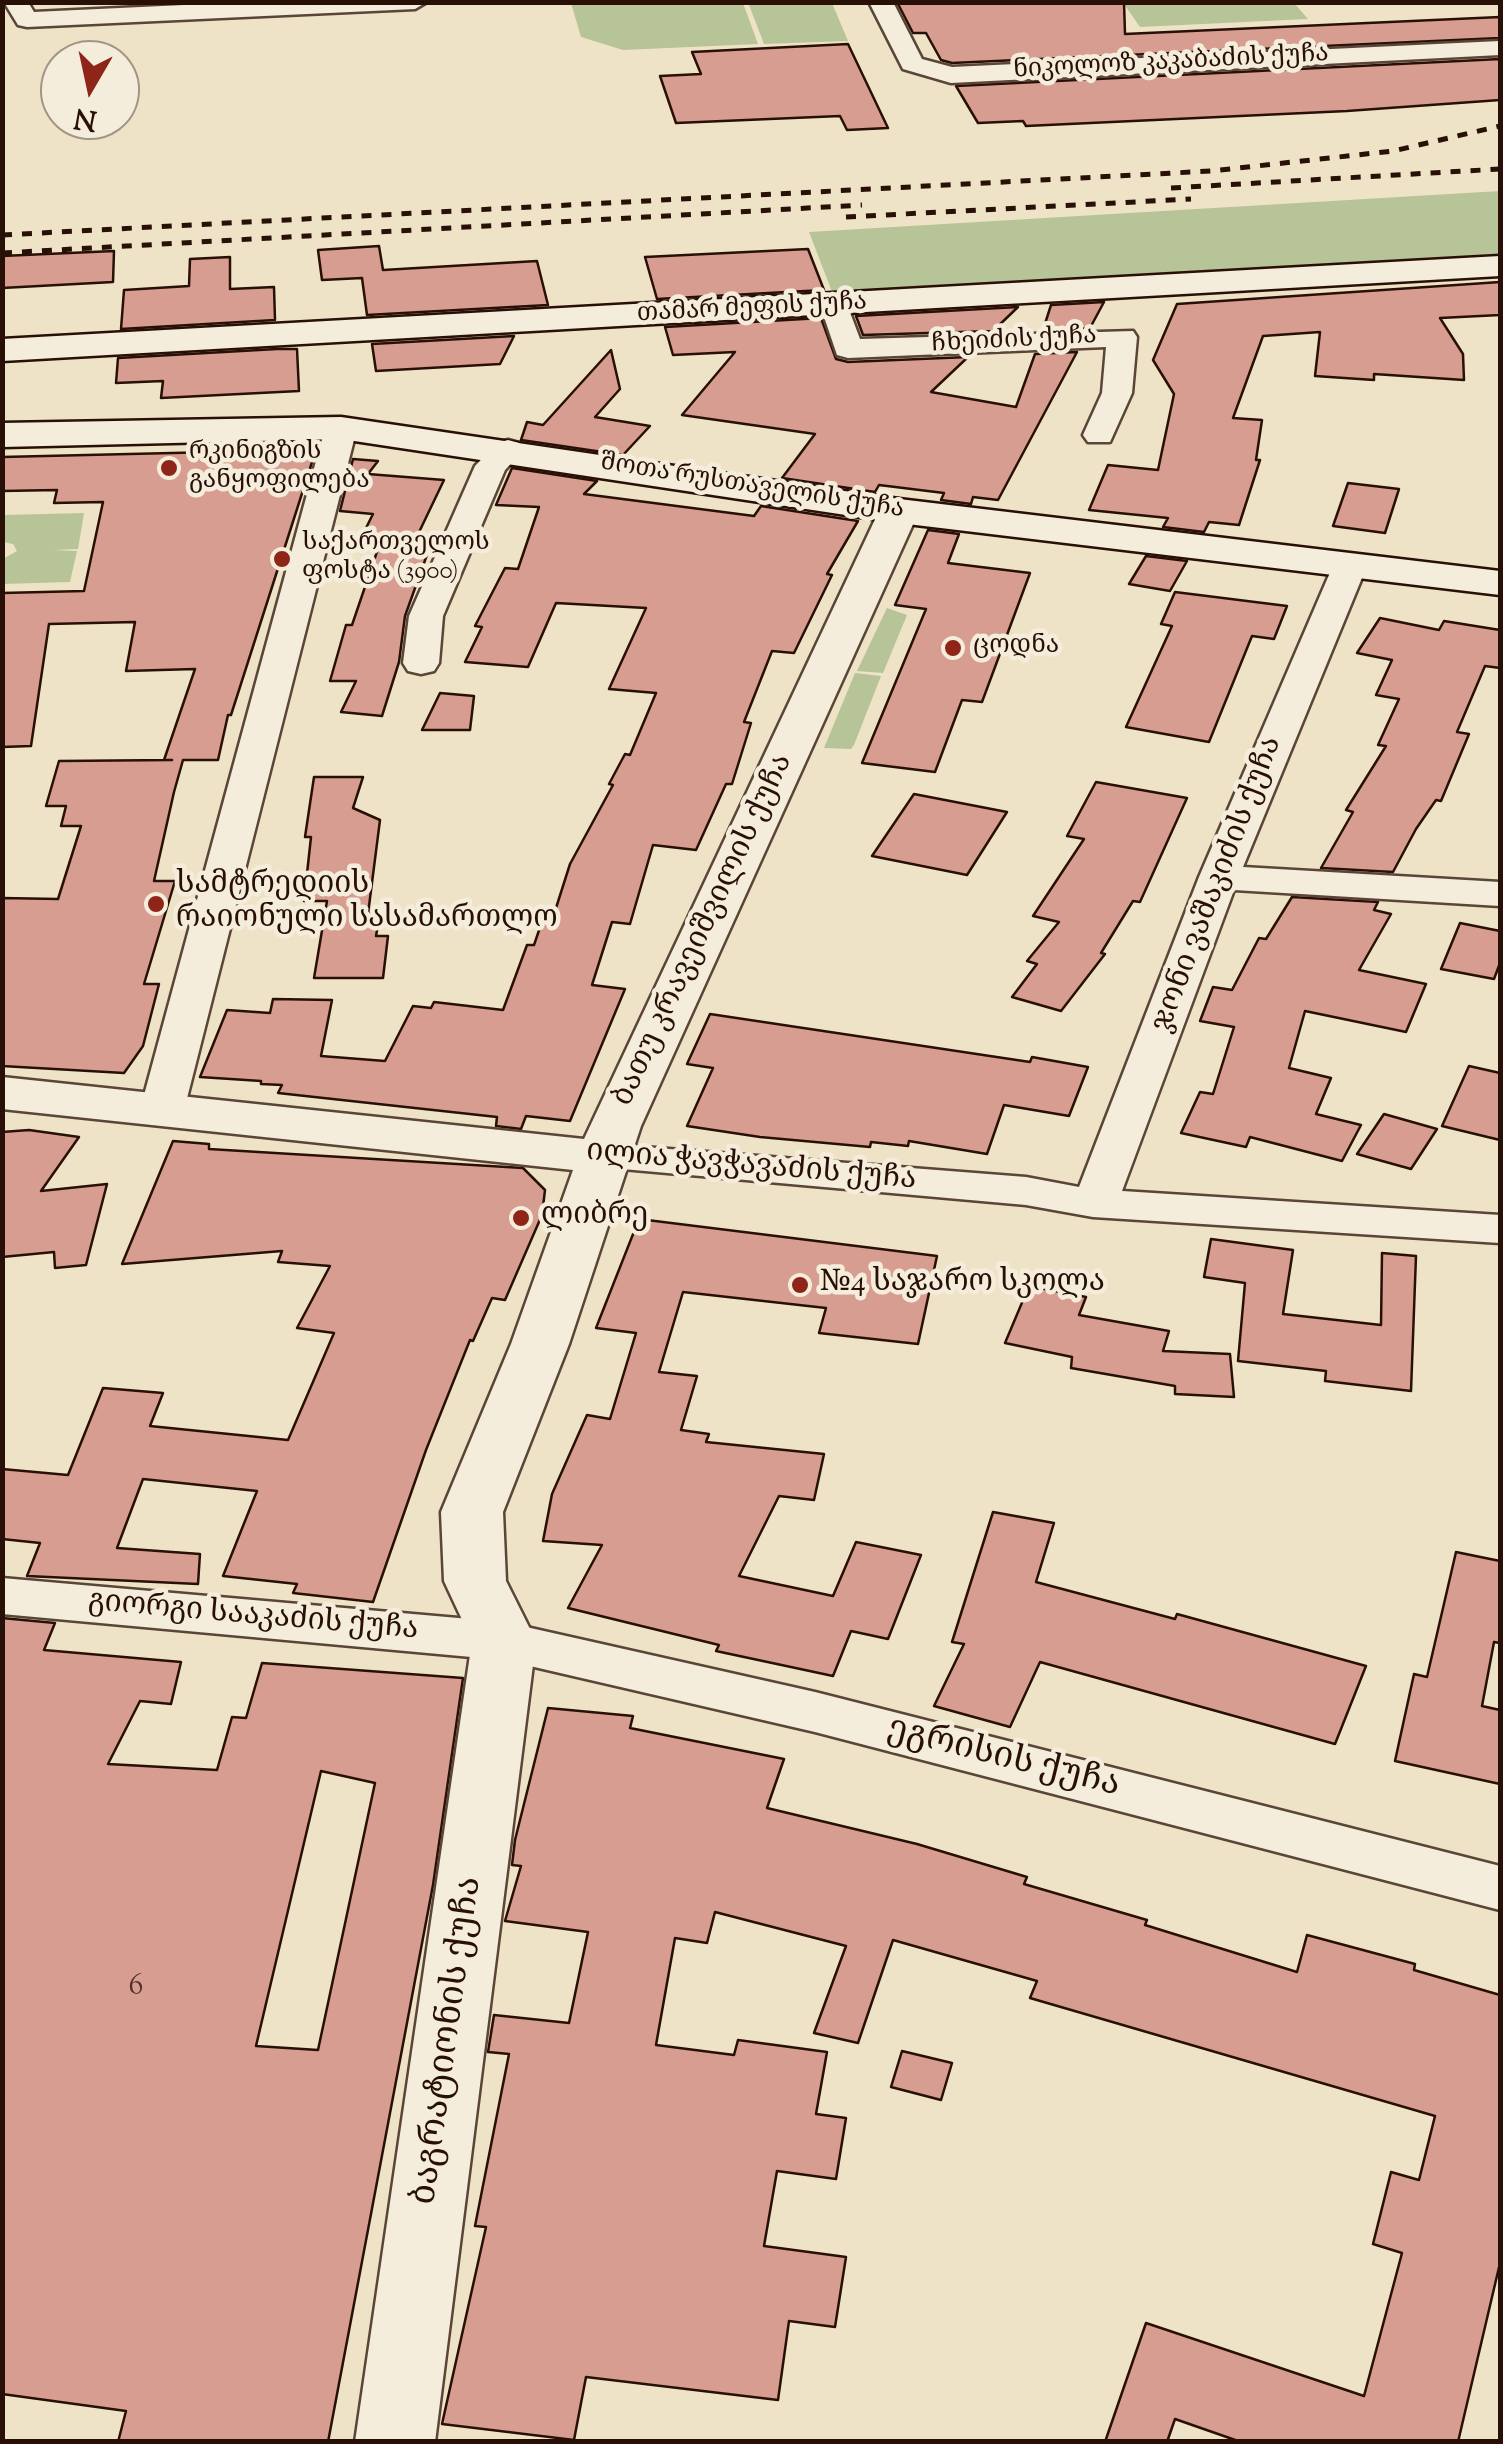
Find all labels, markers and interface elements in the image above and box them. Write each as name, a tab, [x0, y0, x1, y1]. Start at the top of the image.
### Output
north arrow	[40, 40, 140, 140]
street label: ნიკოლოზ კაკაბაძის ქუჩა	[1012, 41, 1330, 87]
text: N	[71, 96, 100, 139]
street label: თამარ მეფის ქუჩა	[636, 289, 868, 331]
street label: ჩხეიძის ქუჩა	[931, 323, 1097, 361]
place label: რკინიგზის განყოფილება	[189, 439, 370, 498]
street label: შოთა რუსთაველის ქუჩა	[598, 449, 906, 527]
marker: რკინიგზის განყოფილება	[158, 457, 180, 479]
place label: საქართველოს ფოსტა (3900)	[302, 530, 490, 589]
marker: საქართველოს ფოსტა (3900)	[271, 548, 293, 570]
place label: ცოდნა	[973, 633, 1059, 663]
marker: ცოდნა	[942, 637, 964, 659]
street label: ჯონი ვაშაკიძის ქუჩა	[1146, 732, 1292, 1038]
street label: ბათუ კრავეიშვილის ქუჩა	[607, 749, 803, 1113]
place label: სამტრედიის რაიონული სასამართლო	[176, 869, 558, 940]
marker: სამტრედიის რაიონული სასამართლო	[145, 893, 167, 915]
street label: ილია ჭავჭავაძის ქუჩა	[585, 1136, 917, 1200]
place label: ლიბრე	[541, 1200, 649, 1236]
marker: ლიბრე	[510, 1207, 532, 1229]
place label: №4 საჯარო სკოლა	[820, 1267, 1105, 1303]
marker: №4 საჯარო სკოლა	[789, 1274, 811, 1296]
street label: გიორგი სააკაძის ქუჩა	[86, 1586, 420, 1650]
street label: ეგრისის ქუჩა	[882, 1711, 1124, 1809]
street label: ბაგრატიონის ქუჩა	[406, 1874, 494, 2208]
house number: 6	[129, 1971, 143, 2007]

